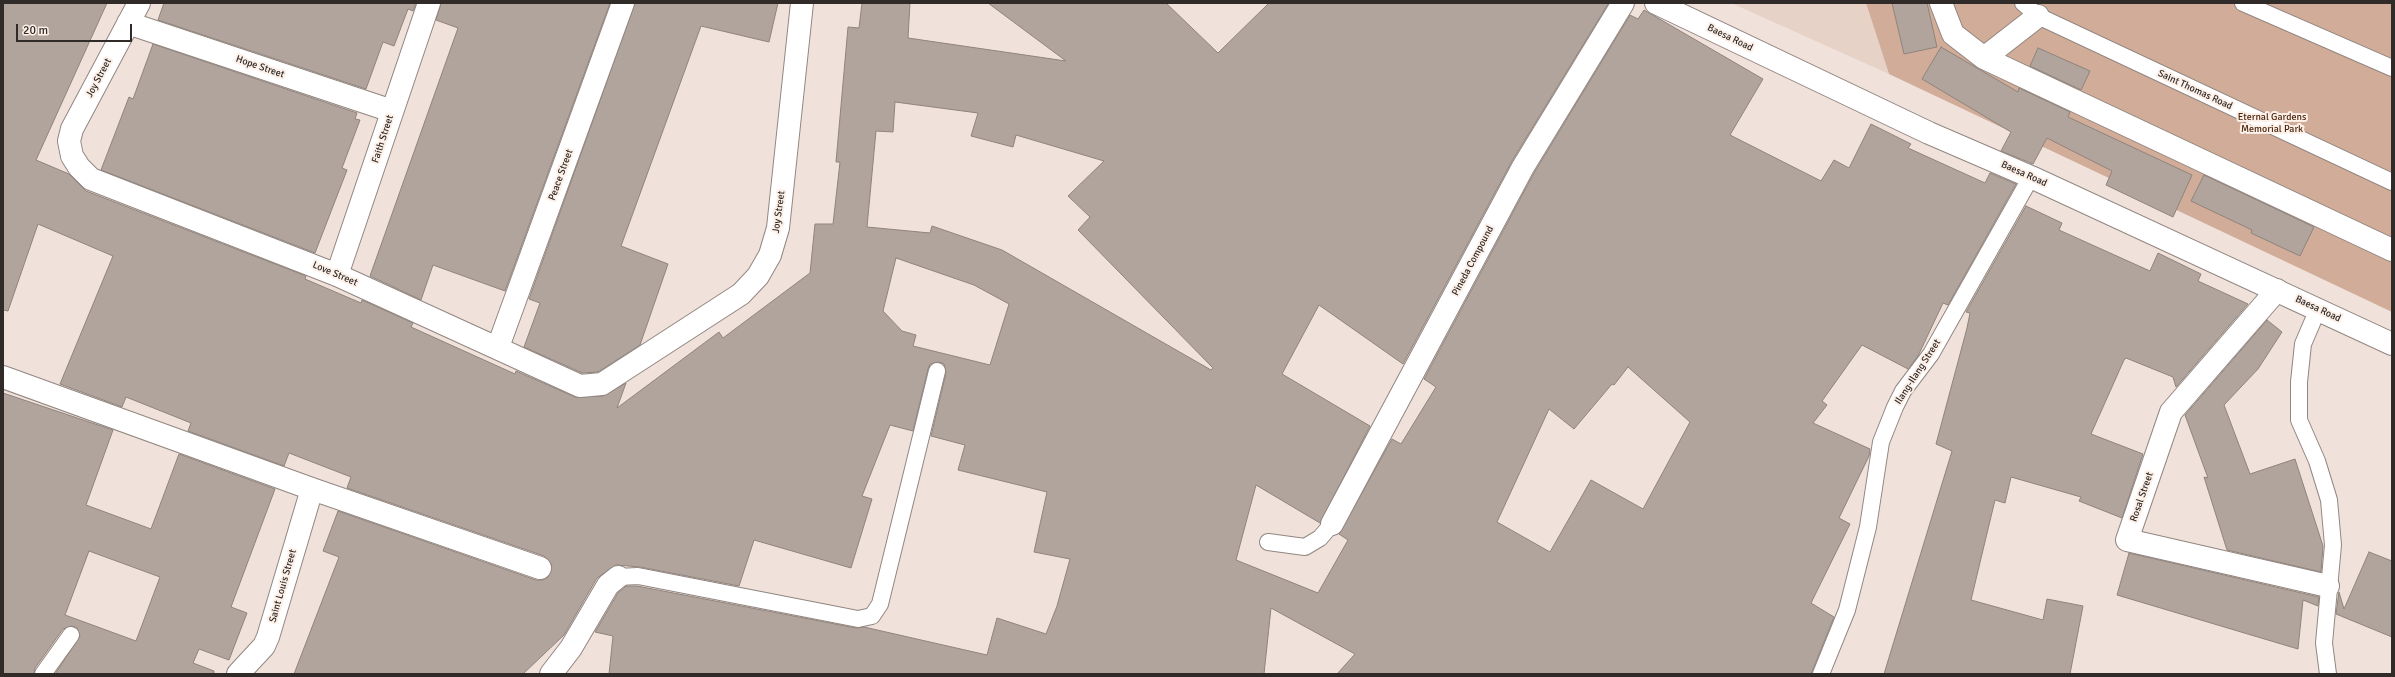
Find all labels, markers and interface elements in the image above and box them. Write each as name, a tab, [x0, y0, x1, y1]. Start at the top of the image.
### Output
scale bar	[18, 16, 134, 42]
street label: Baesa Road	[1705, 22, 1755, 54]
text: 20 m	[23, 23, 48, 38]
street label: Hope Street	[234, 53, 286, 81]
street label: Joy Street	[84, 56, 114, 100]
street label: Saint Thomas Road	[2156, 67, 2234, 113]
park label: Eternal Gardens Memorial Park	[2238, 111, 2306, 134]
street label: Faith Street	[370, 113, 396, 165]
street label: Peace Street	[546, 148, 576, 202]
street label: Baesa Road	[1999, 159, 2049, 189]
street label: Joy Street	[770, 190, 788, 234]
street label: Pineda Compound	[1450, 224, 1496, 298]
street label: Love Street	[311, 259, 359, 289]
street label: Baesa Road	[2293, 293, 2343, 325]
street label: Ilang-Ilang Street	[1893, 337, 1943, 407]
street label: Rosal Street	[2128, 471, 2156, 523]
street label: Saint Louis Street	[267, 548, 299, 624]

